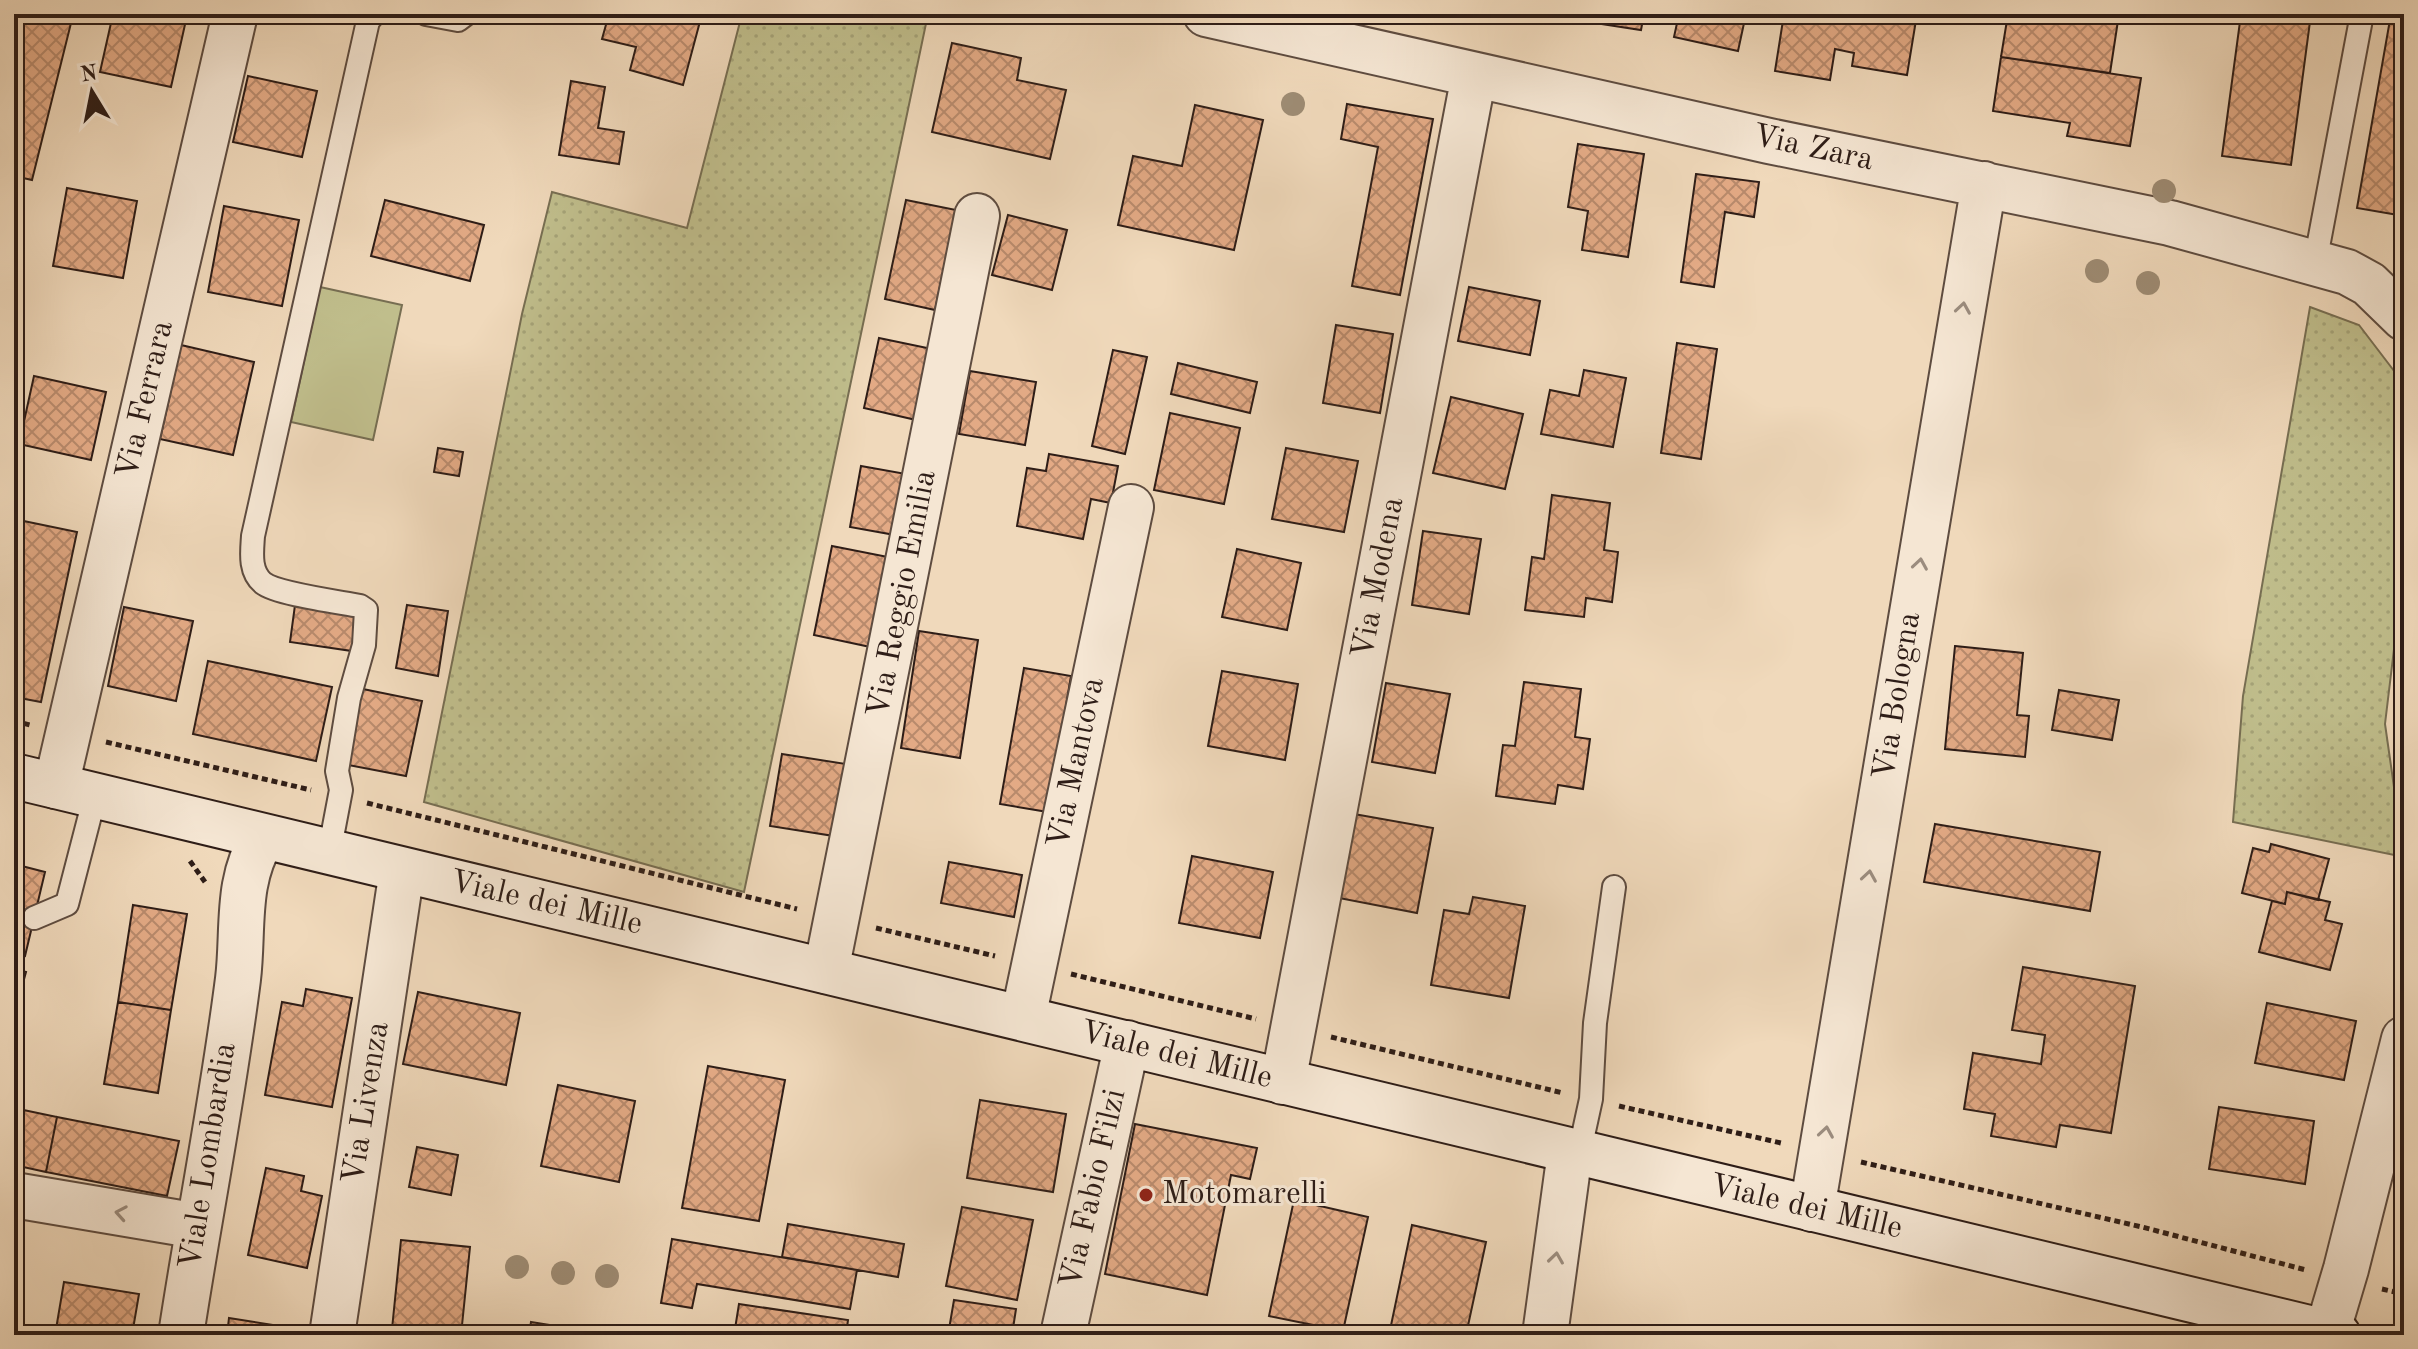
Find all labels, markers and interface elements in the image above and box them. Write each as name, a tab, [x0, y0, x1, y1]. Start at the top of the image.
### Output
north arrow	[52, 52, 132, 132]
text: N	[79, 62, 99, 87]
street label: Via Zara	[1750, 121, 1876, 177]
one-way arrow	[1954, 301, 1971, 315]
street label: Via Ferrara	[112, 317, 180, 482]
street label: Via Reggio Emilia	[863, 467, 943, 721]
street label: Via Modena	[1348, 494, 1410, 662]
one-way arrow	[1911, 557, 1928, 571]
street label: Via Bologna	[1869, 610, 1927, 782]
street label: Via Mantova	[1043, 674, 1111, 851]
street label: Viale dei Mille	[447, 866, 645, 942]
one-way arrow	[1859, 869, 1876, 883]
street label: Viale dei Mille	[1077, 1017, 1275, 1095]
street label: Via Livenza	[338, 1019, 396, 1187]
street label: Viale Lombardia	[175, 1040, 243, 1272]
street label: Via Fabio Filzi	[1056, 1086, 1132, 1292]
one-way arrow	[1817, 1126, 1834, 1139]
street label: Viale dei Mille	[1707, 1170, 1905, 1246]
place label: Motomarelli	[1162, 1179, 1327, 1211]
marker: Motomarelli	[1137, 1186, 1155, 1204]
one-way arrow	[114, 1206, 128, 1223]
one-way arrow	[1548, 1251, 1565, 1264]

